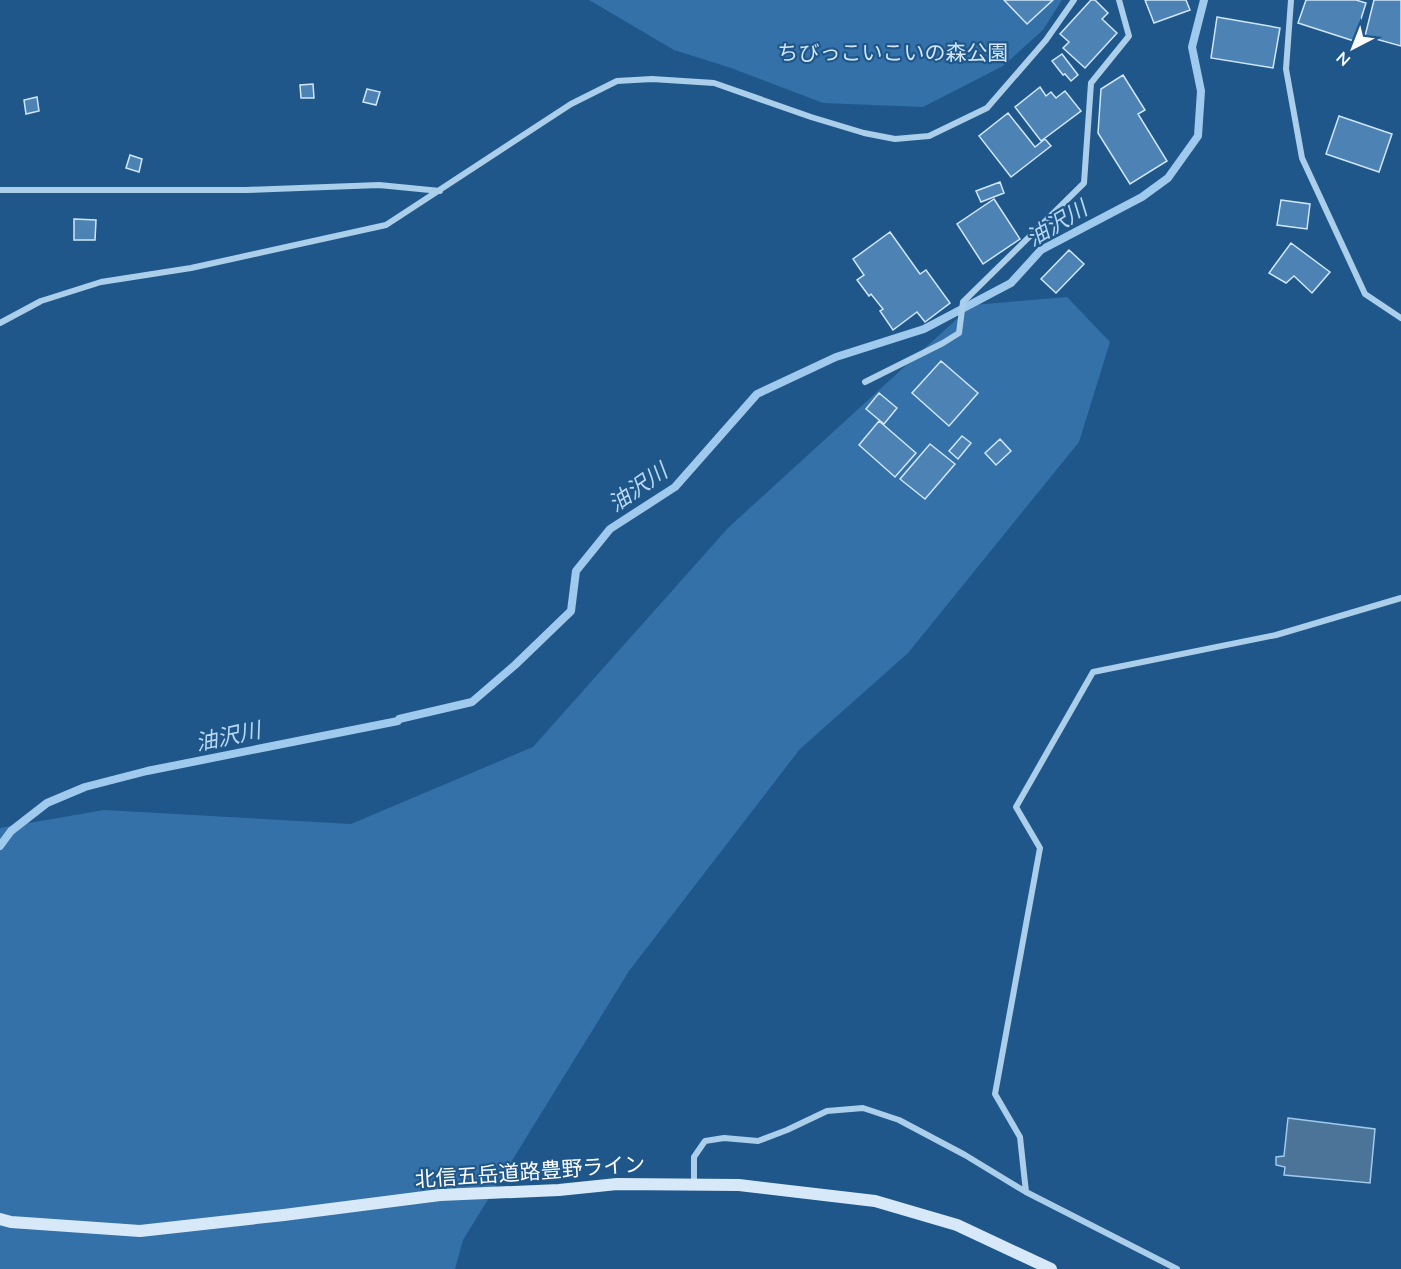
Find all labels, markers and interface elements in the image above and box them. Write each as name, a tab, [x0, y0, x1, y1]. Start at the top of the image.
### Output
north arrow	[1323, 18, 1383, 78]
park label: ちびっこいこいの森公園	[778, 39, 1009, 67]
text: N	[1332, 46, 1355, 71]
water label: 油沢川	[1021, 193, 1095, 254]
water label: 油沢川	[602, 456, 675, 519]
water label: 油沢川	[193, 715, 265, 759]
street label: 北信五岳道路豊野ライン	[414, 1150, 646, 1194]

